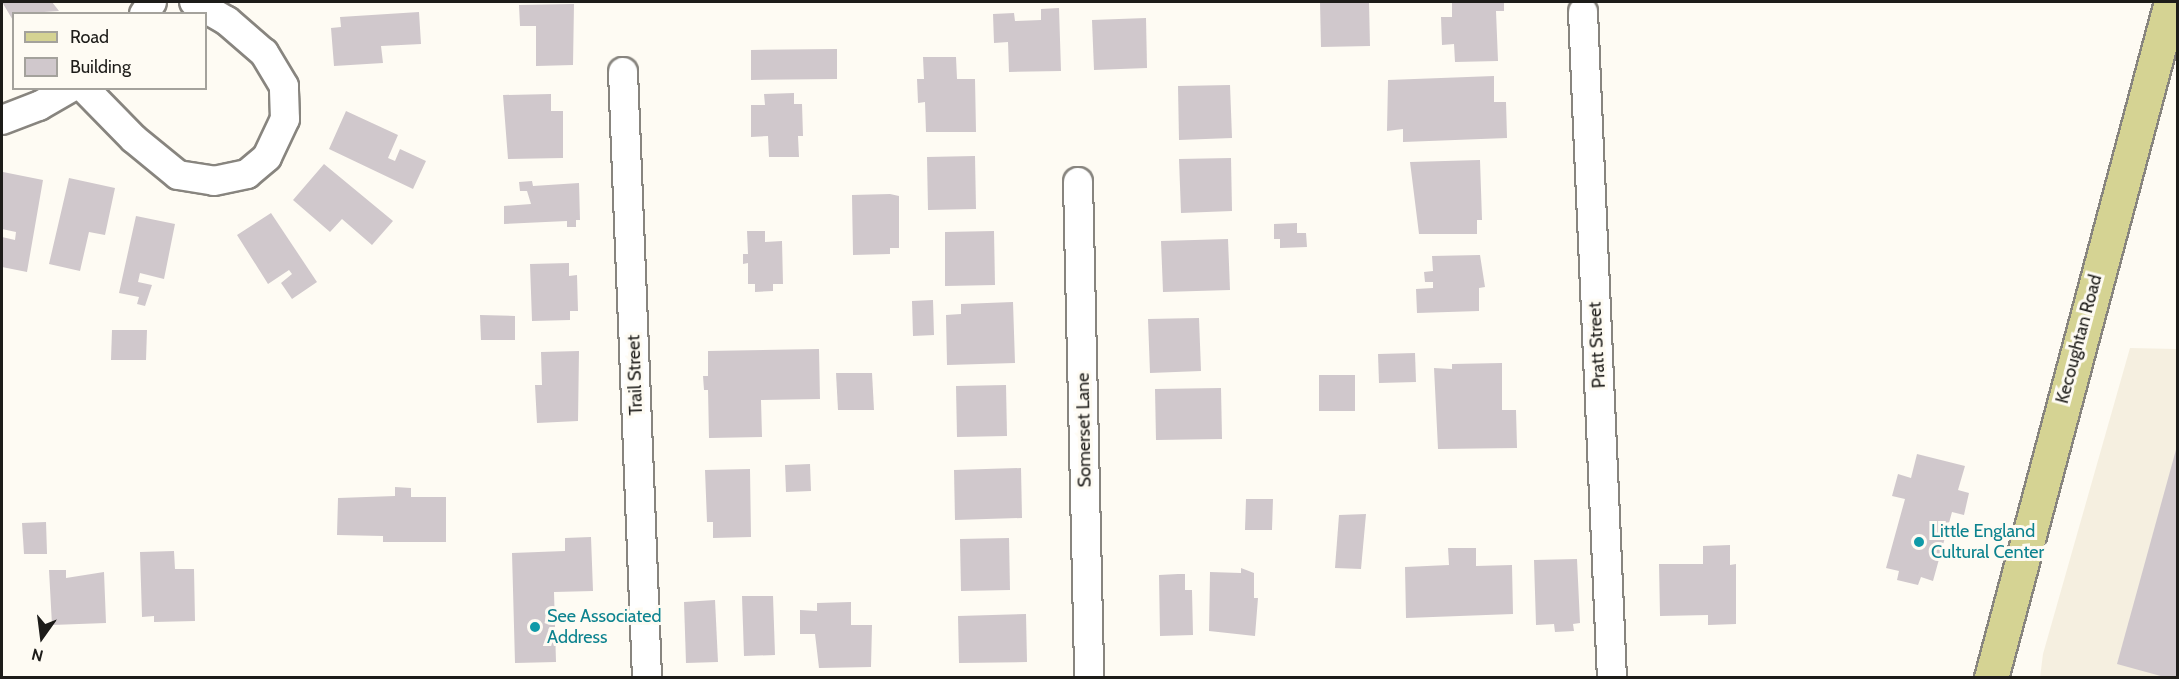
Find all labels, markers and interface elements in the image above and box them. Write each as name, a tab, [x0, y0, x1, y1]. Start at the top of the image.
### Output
legend	[12, 12, 207, 90]
text: Road	[70, 26, 109, 48]
text: Building	[70, 56, 131, 78]
street label: Kecoughtan Road	[2051, 272, 2107, 406]
street label: Pratt Street	[1584, 301, 1610, 389]
street label: Trail Street	[623, 334, 647, 416]
street label: Somerset Lane	[1072, 372, 1096, 488]
place label: Little England Cultural Center	[1931, 521, 2044, 564]
marker: Little England Cultural Center	[1912, 535, 1926, 549]
place label: See Associated Address	[547, 606, 662, 648]
north arrow	[12, 607, 72, 667]
marker: See Associated Address	[528, 620, 542, 634]
text: N	[30, 644, 45, 666]

